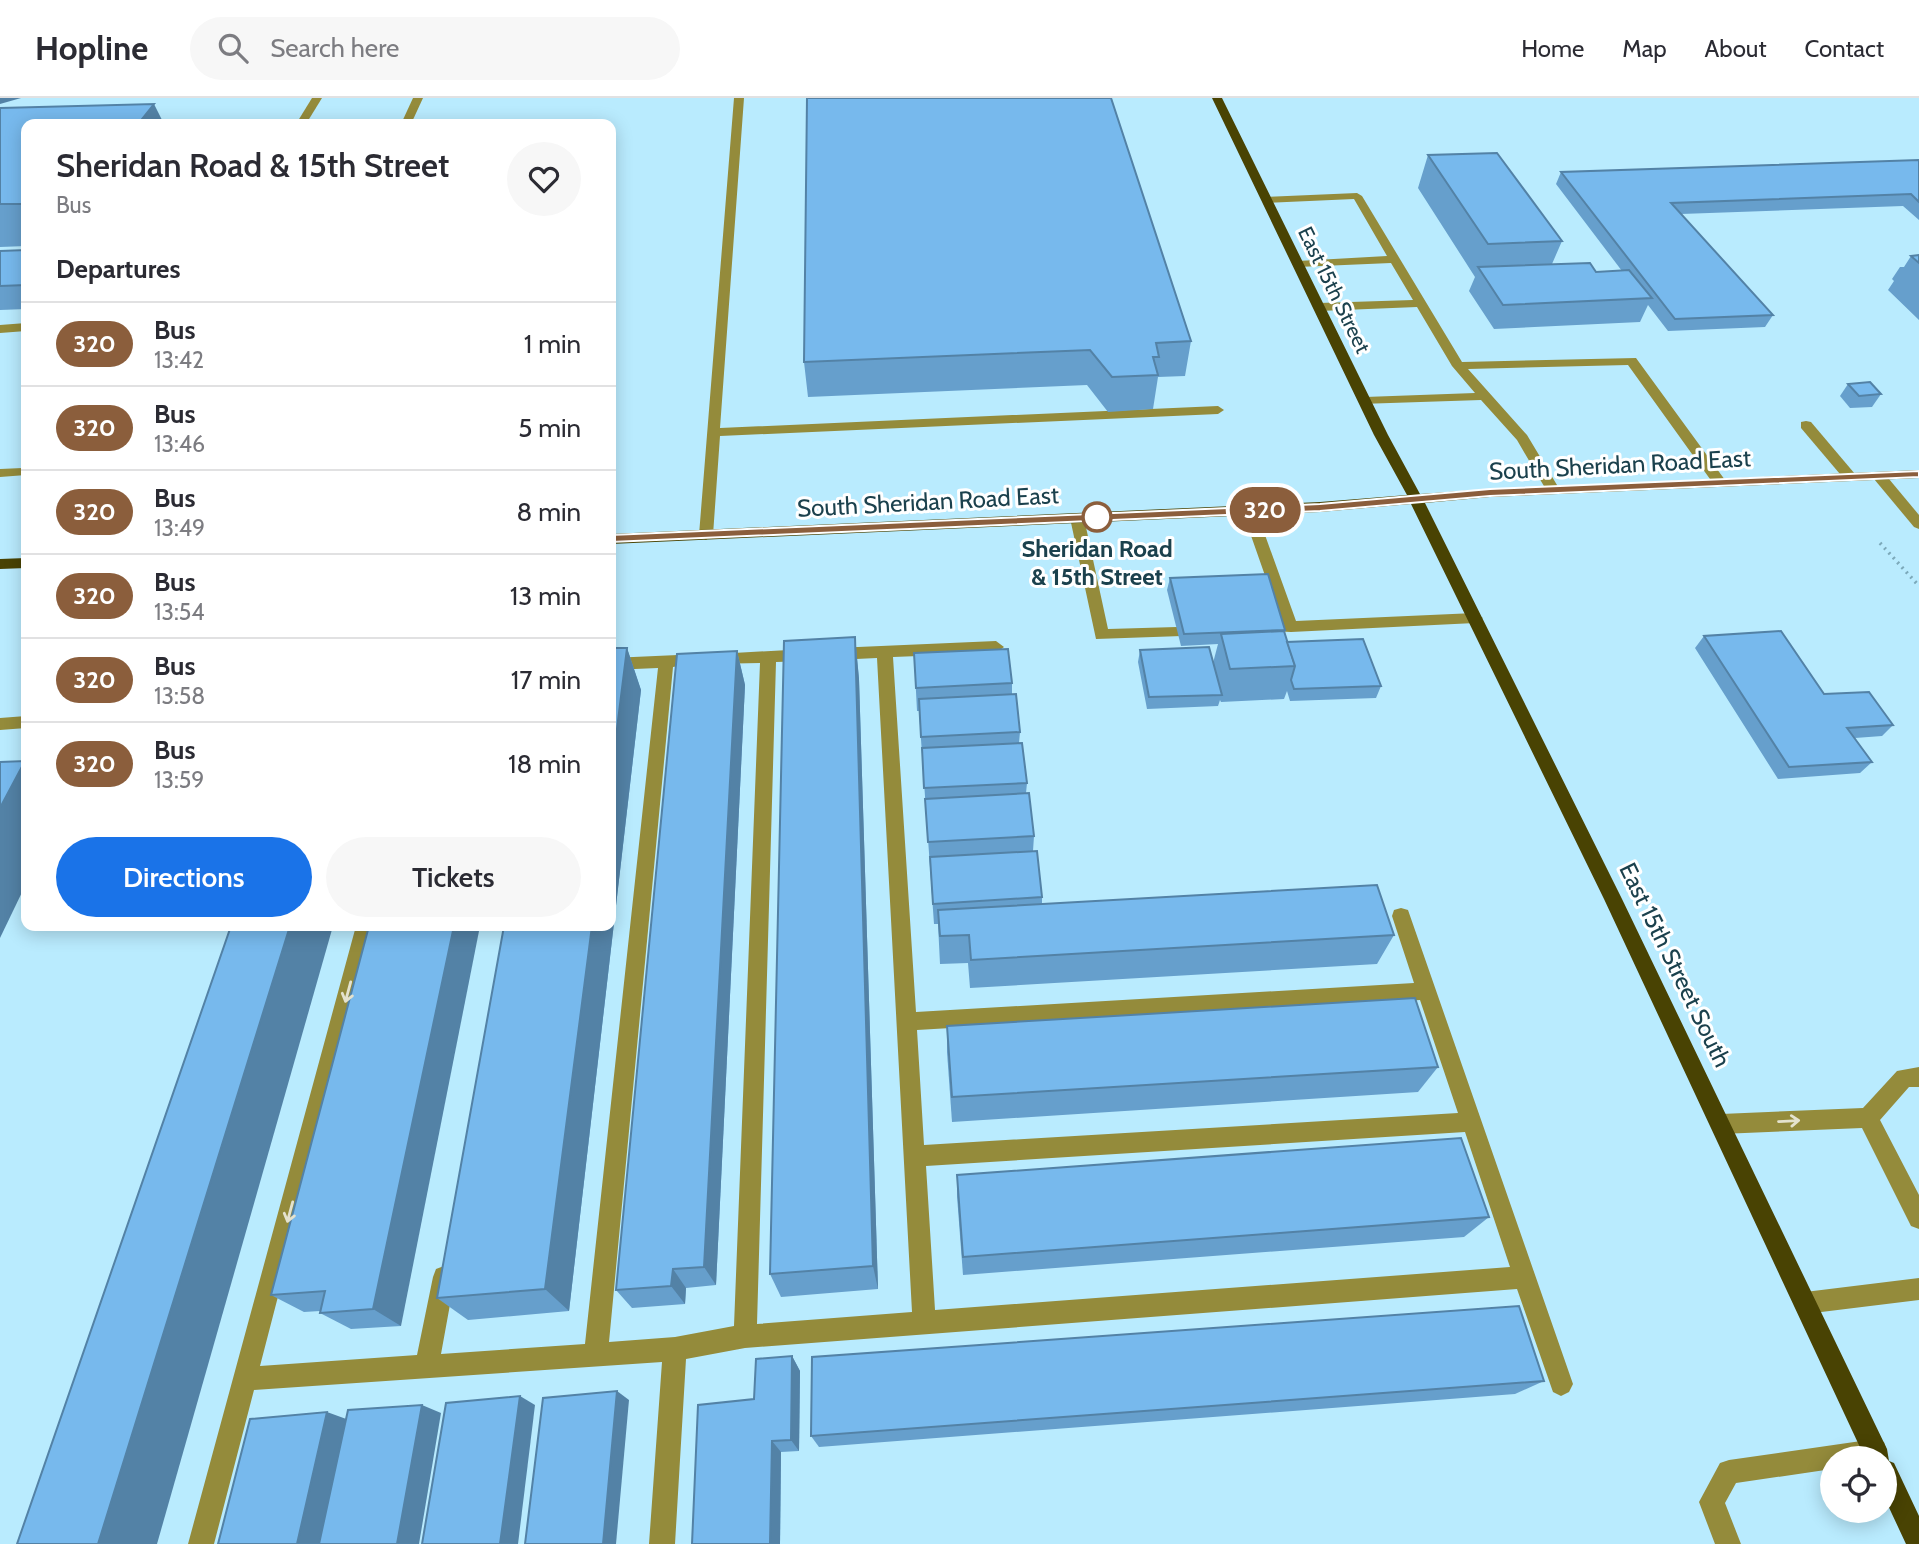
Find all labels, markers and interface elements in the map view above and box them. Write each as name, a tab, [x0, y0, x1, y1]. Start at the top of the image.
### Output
search box	[190, 17, 680, 80]
text: Hopline	[35, 28, 148, 68]
icon: search	[214, 29, 252, 67]
text: Search here	[270, 32, 399, 64]
text: Home	[1521, 34, 1584, 63]
text: Map	[1622, 34, 1667, 63]
text: About	[1705, 34, 1767, 63]
text: Contact	[1805, 34, 1884, 63]
button: heart	[507, 142, 581, 216]
text: Sheridan Road & 15th Street	[56, 145, 449, 185]
text: Bus	[56, 191, 91, 219]
street label: East 15th Street	[1293, 222, 1376, 357]
text: Departures	[56, 253, 180, 285]
text: Bus	[154, 314, 195, 346]
text: 1 min	[524, 328, 581, 360]
text: 320	[73, 329, 116, 358]
text: 13:42	[154, 346, 204, 374]
text: Bus	[154, 398, 195, 430]
text: 5 min	[518, 412, 581, 444]
text: 320	[73, 413, 116, 442]
text: 13:46	[154, 430, 205, 458]
street label: South Sheridan Road East	[1488, 443, 1752, 486]
street label: South Sheridan Road East	[796, 480, 1060, 523]
text: Bus	[154, 482, 195, 514]
line badge: 320	[1225, 487, 1305, 533]
text: 320	[1244, 495, 1286, 524]
text: 8 min	[517, 496, 581, 528]
text: 320	[73, 497, 116, 526]
marker: Sheridan Road & 15th Street	[1082, 502, 1112, 532]
text: 13:49	[154, 514, 205, 542]
place label: Sheridan Road & 15th Street	[1021, 534, 1173, 591]
text: Bus	[154, 566, 195, 598]
text: 13 min	[510, 580, 581, 612]
text: 320	[73, 581, 116, 610]
text: 13:54	[154, 598, 204, 626]
text: Bus	[154, 650, 195, 682]
text: 17 min	[511, 664, 581, 696]
text: 320	[73, 665, 116, 694]
text: 13:58	[154, 682, 205, 710]
text: Bus	[154, 734, 195, 766]
text: 18 min	[508, 748, 581, 780]
text: 320	[73, 749, 116, 778]
text: 13:59	[154, 766, 204, 794]
button: Directions	[56, 837, 312, 917]
button: Tickets	[326, 837, 581, 917]
street label: East 15th Street South	[1613, 858, 1737, 1072]
one-way arrow	[341, 980, 354, 1003]
one-way arrow	[1777, 1115, 1800, 1128]
one-way arrow	[282, 1200, 295, 1222]
map controls	[1820, 1446, 1897, 1523]
button: locate	[1820, 1446, 1897, 1523]

